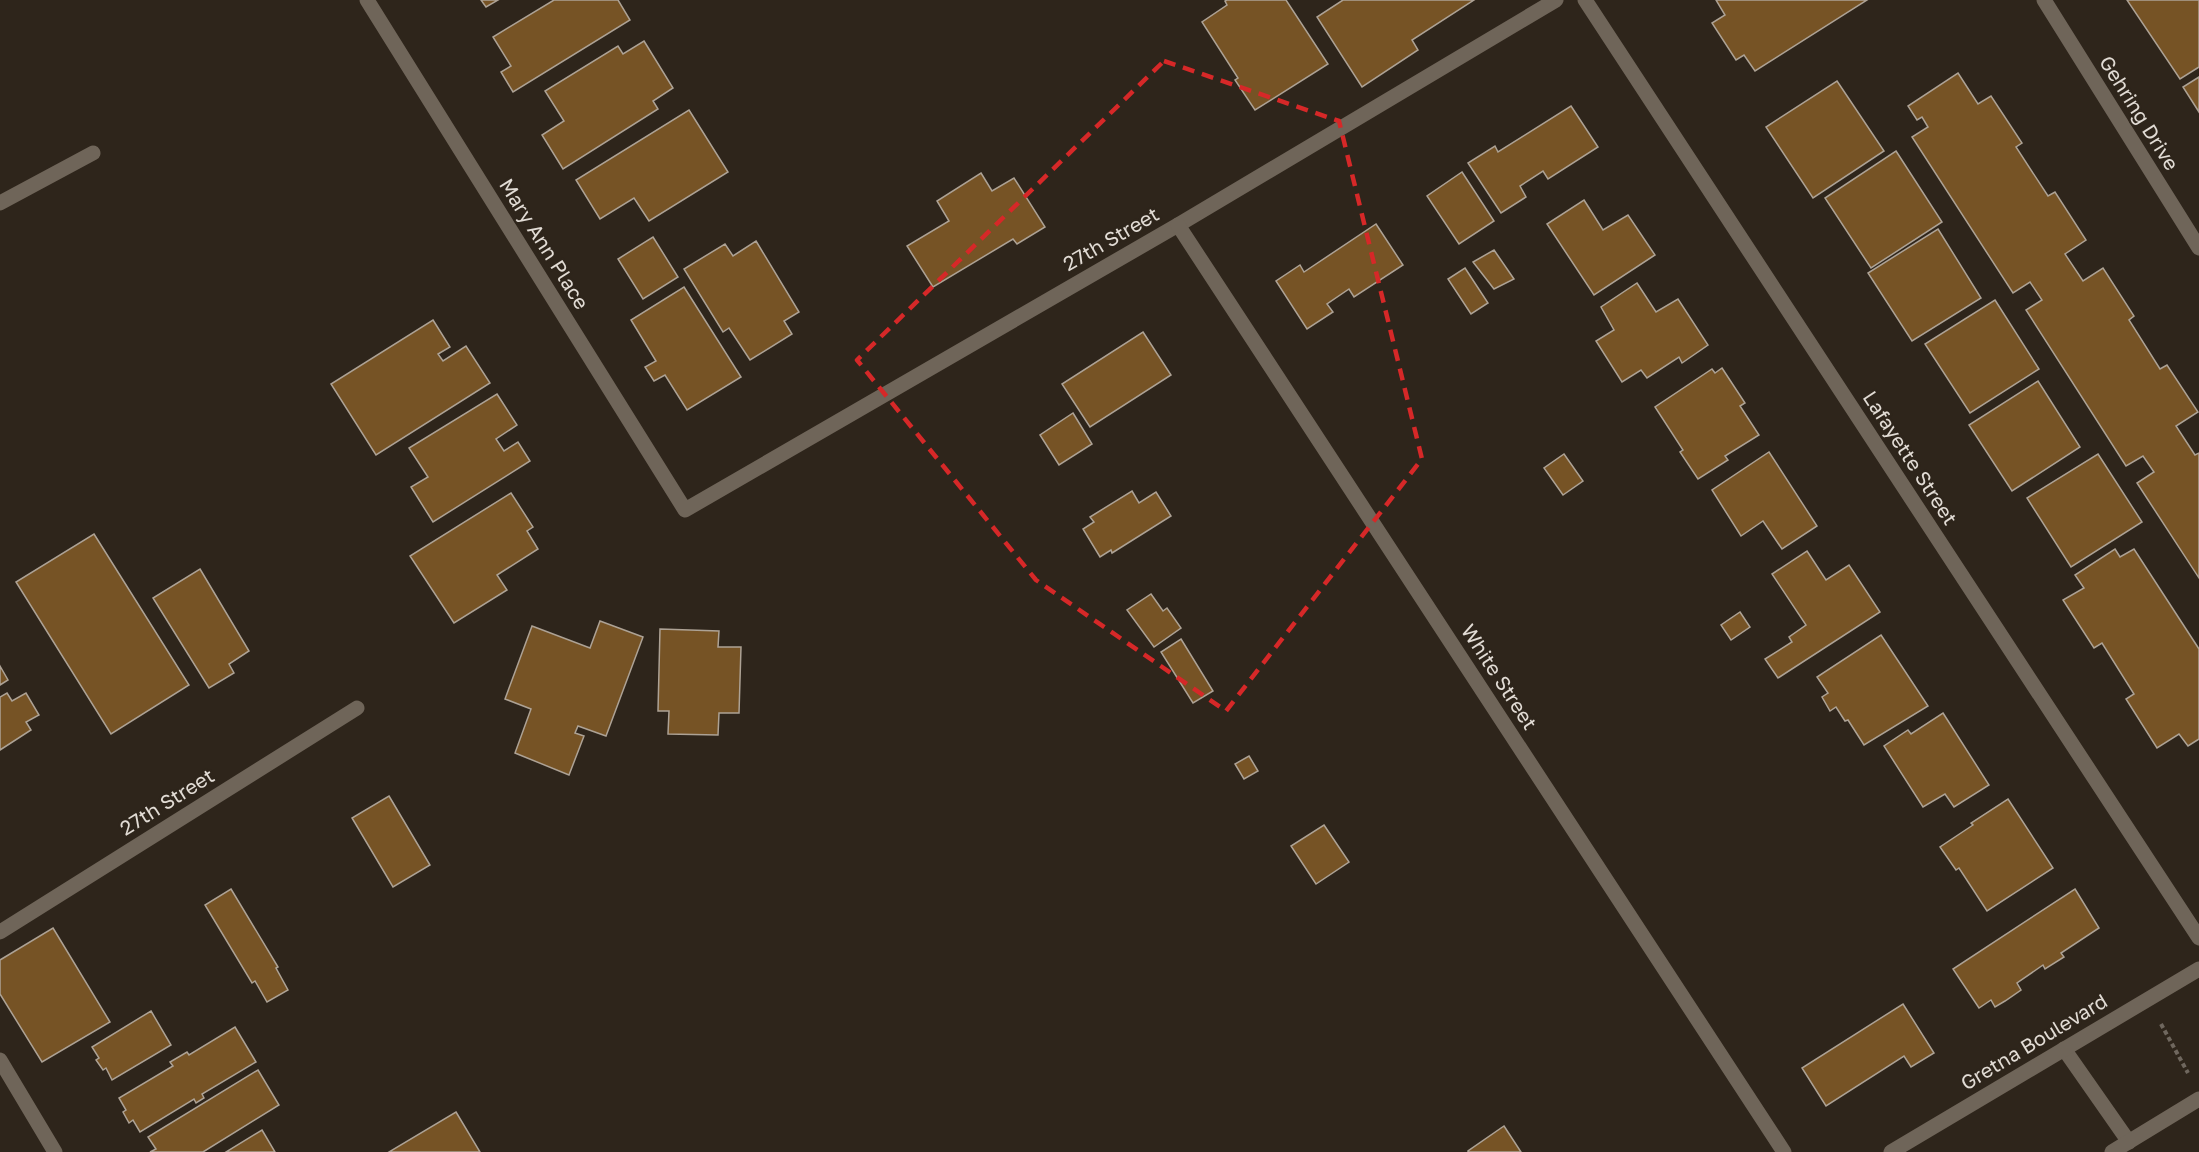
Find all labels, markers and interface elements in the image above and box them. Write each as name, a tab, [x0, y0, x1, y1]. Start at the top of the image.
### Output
street label: Gehring Drive	[2095, 51, 2185, 174]
street label: Mary Ann Place	[495, 174, 595, 313]
street label: 27th Street	[1058, 201, 1163, 275]
street label: Lafayette Street	[1859, 386, 1963, 529]
street label: White Street	[1457, 619, 1543, 734]
street label: 27th Street	[115, 763, 218, 840]
street label: Gretna Boulevard	[1956, 988, 2111, 1094]

